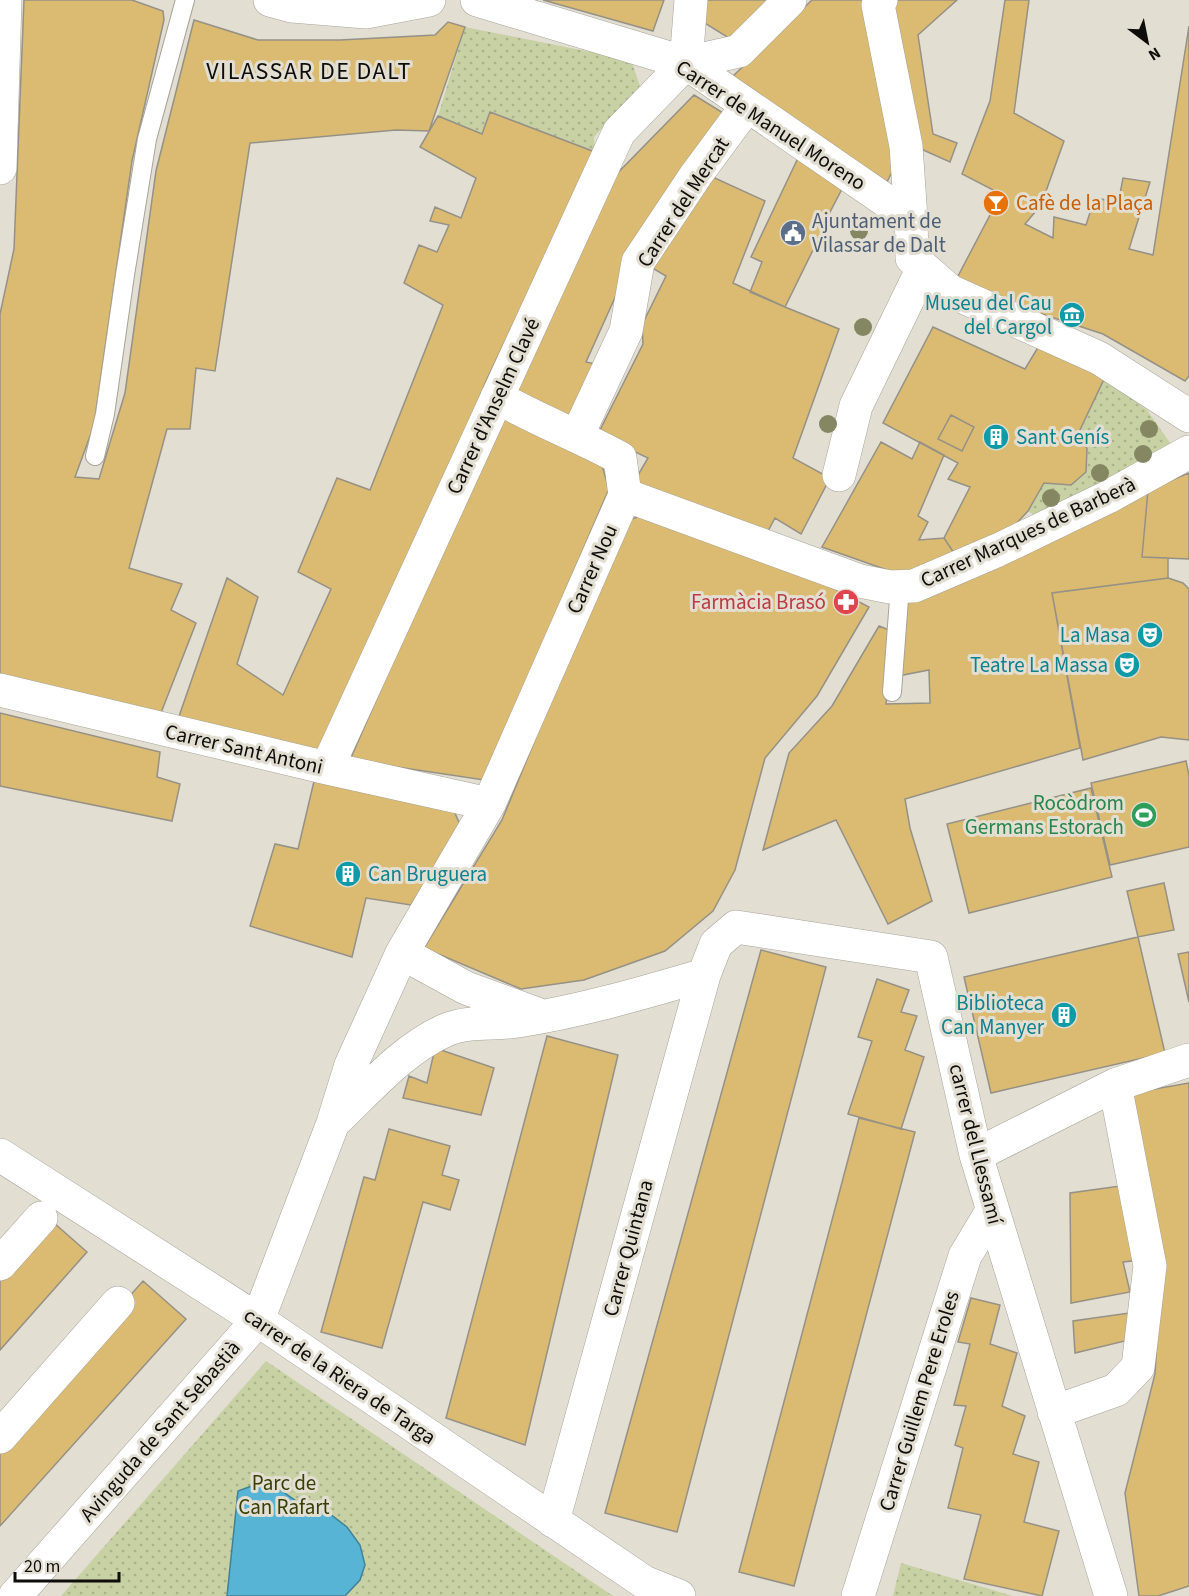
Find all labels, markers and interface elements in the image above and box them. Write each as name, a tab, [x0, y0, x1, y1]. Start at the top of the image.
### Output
north arrow	[1117, 12, 1177, 72]
text: N	[1144, 42, 1165, 66]
street label: Carrer de Manuel Moreno	[670, 52, 872, 198]
district label: VILASSAR DE DALT	[206, 54, 412, 89]
street label: Carrer del Mercat	[630, 131, 736, 273]
bar icon: Cafè de la Plaça	[981, 188, 1011, 218]
place label: Cafè de la Plaça	[1016, 188, 1153, 218]
place label: Ajuntament de Vilassar de Dalt	[812, 206, 946, 260]
public building icon: Ajuntament de Vilassar de Dalt	[778, 218, 808, 248]
place label: Museu del Cau del Cargol	[925, 288, 1052, 342]
museum icon: Museu del Cau del Cargol	[1057, 300, 1087, 330]
street label: Carrer d'Anselm Clavé	[439, 313, 547, 499]
building icon: Sant Genís	[981, 422, 1011, 452]
place label: Sant Genís	[1016, 422, 1110, 452]
street label: Carrer Marques de Barberà	[916, 469, 1140, 595]
street label: Carrer Nou	[559, 519, 625, 619]
place label: Farmàcia Brasó	[691, 587, 826, 617]
pharmacy icon: Farmàcia Brasó	[831, 587, 861, 617]
place label: La Masa	[1060, 620, 1130, 650]
theatre icon: La Masa	[1135, 620, 1165, 650]
place label: Teatre La Massa	[970, 650, 1108, 680]
theatre icon: Teatre La Massa	[1112, 650, 1142, 680]
street label: Carrer Sant Antoni	[162, 716, 326, 782]
place label: Rocòdrom Germans Estorach	[965, 788, 1124, 842]
sports icon: Rocòdrom Germans Estorach	[1129, 800, 1159, 830]
building icon: Can Bruguera	[333, 859, 363, 889]
place label: Can Bruguera	[368, 859, 487, 889]
place label: Biblioteca Can Manyer	[941, 988, 1045, 1042]
building icon: Biblioteca Can Manyer	[1049, 1000, 1079, 1030]
street label: carrer del Llessamí	[942, 1061, 1011, 1228]
street label: Carrer Quintana	[595, 1176, 661, 1320]
street label: Carrer Guillem Pere Eroles	[871, 1287, 967, 1515]
street label: carrer de la Riera de Targa	[238, 1300, 442, 1452]
street label: Avinguda de Sant Sebastià	[73, 1334, 247, 1528]
park label: Parc de Can Rafart	[238, 1468, 330, 1522]
scale bar	[15, 1545, 118, 1583]
text: 20 m	[24, 1554, 60, 1579]

